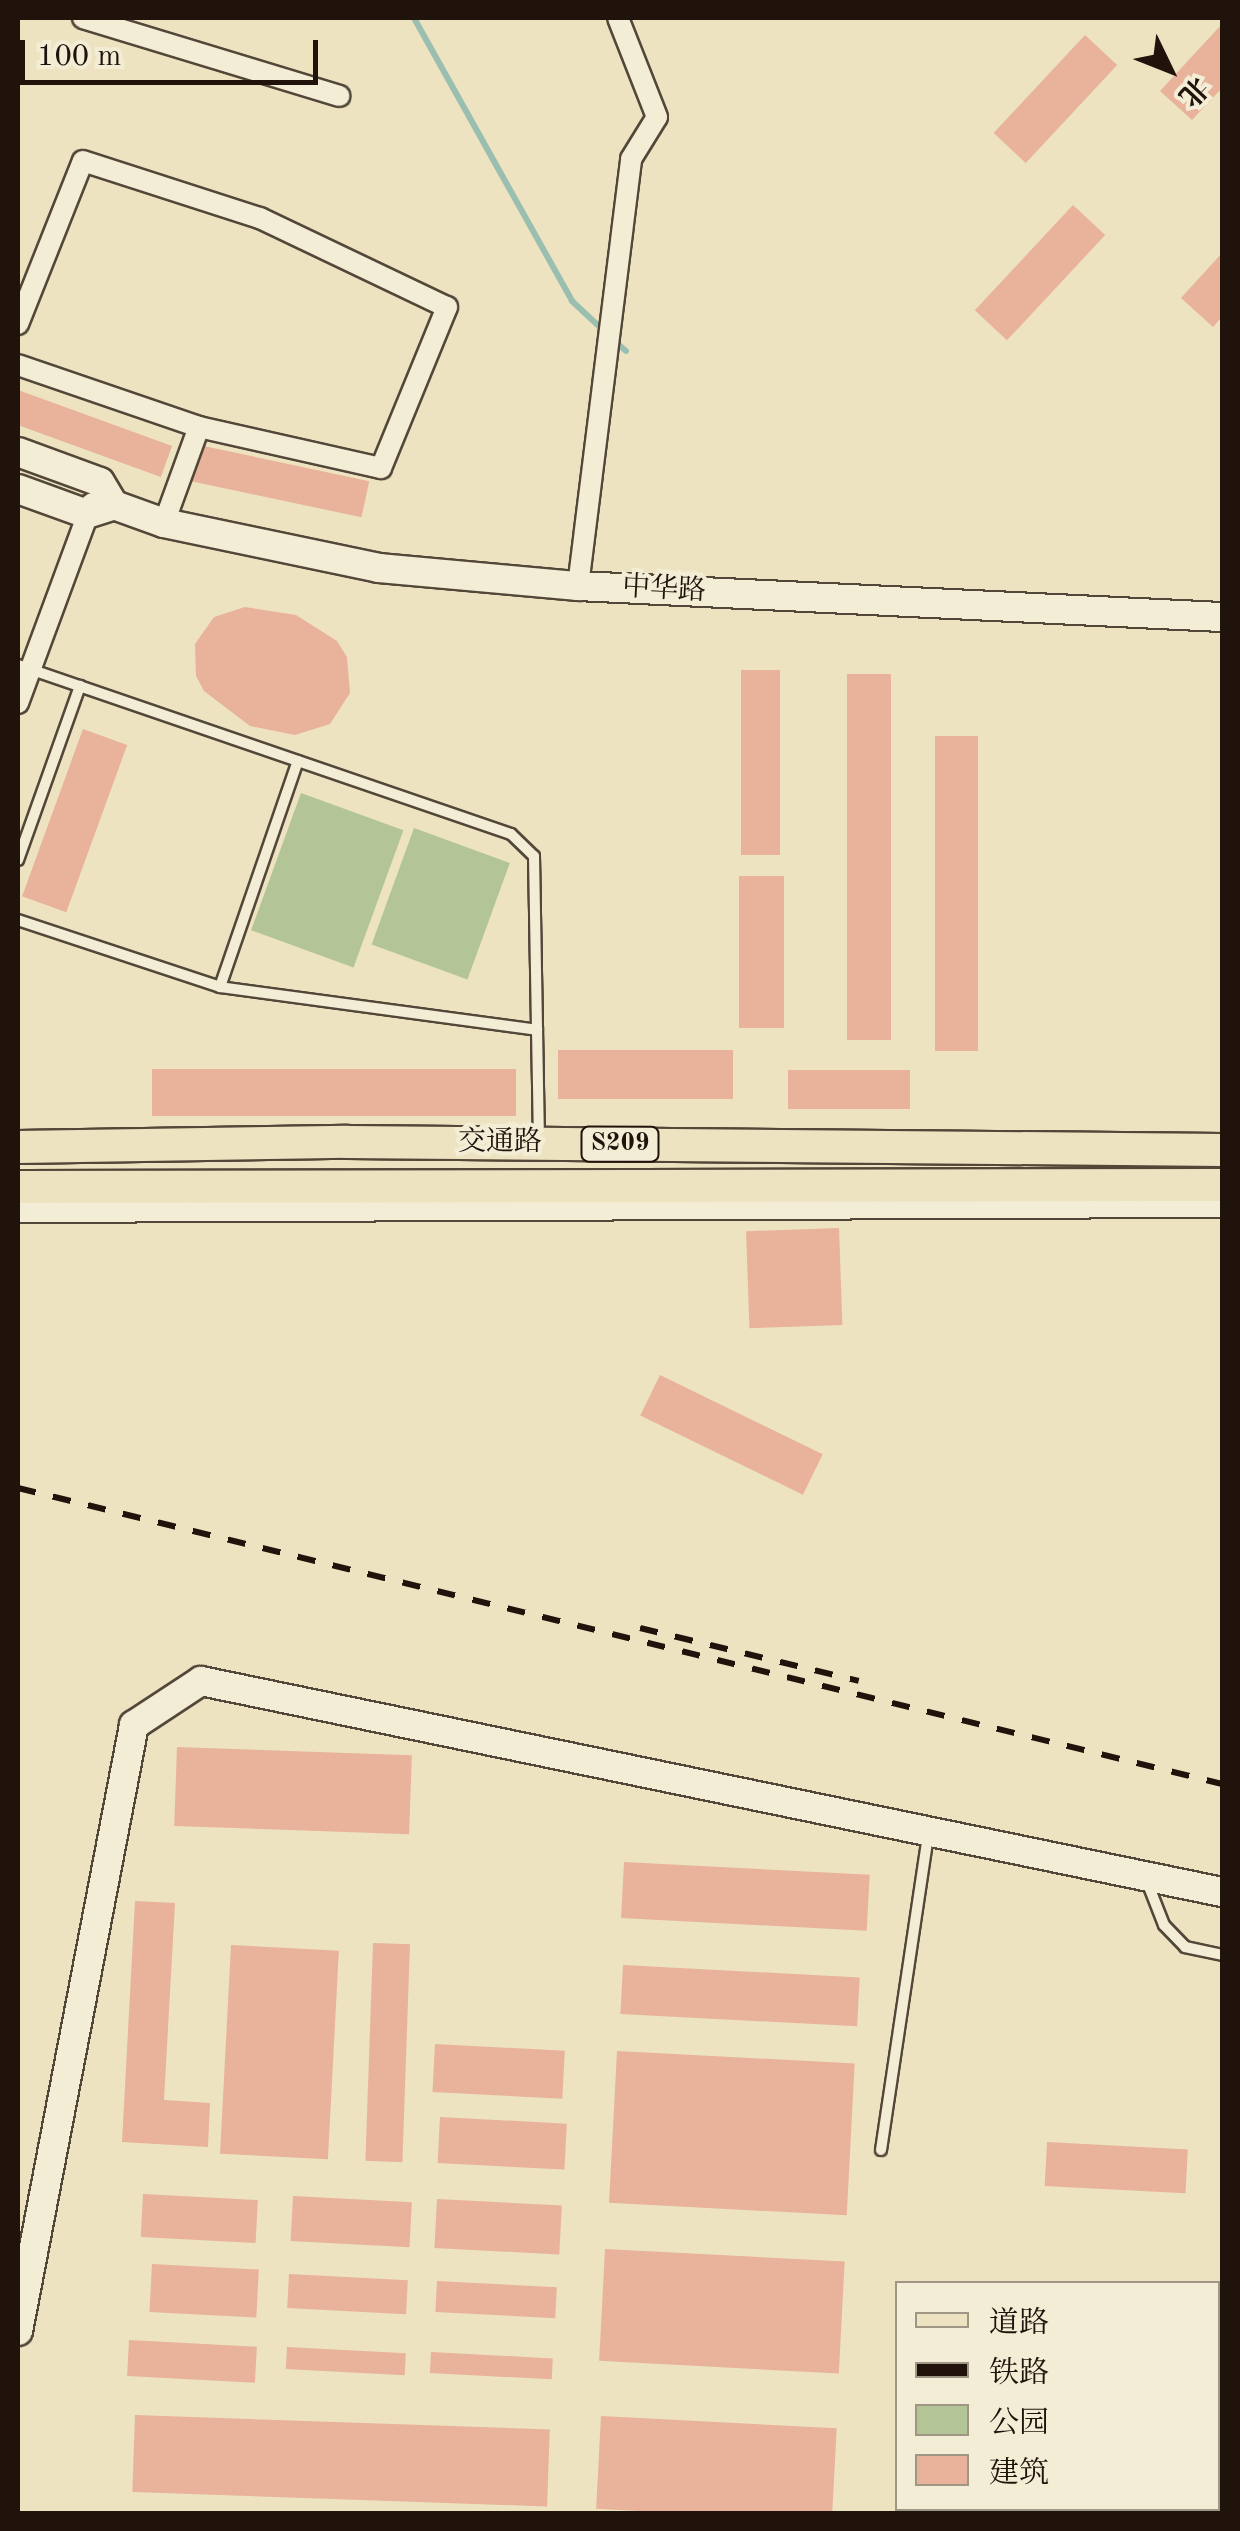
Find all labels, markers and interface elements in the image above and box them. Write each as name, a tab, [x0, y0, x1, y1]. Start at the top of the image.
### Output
scale bar	[25, 20, 322, 82]
north arrow	[1120, 20, 1220, 120]
text: 100 m	[37, 42, 121, 72]
text: 北	[1172, 71, 1212, 110]
street label: 中华路	[621, 571, 707, 609]
road number: S209	[580, 1124, 660, 1164]
street label: 交通路	[458, 1126, 542, 1160]
legend	[895, 2281, 1220, 2511]
text: 道路	[989, 2309, 1049, 2339]
text: 铁路	[989, 2359, 1049, 2389]
text: 公园	[989, 2409, 1049, 2439]
text: 建筑	[989, 2459, 1049, 2489]

